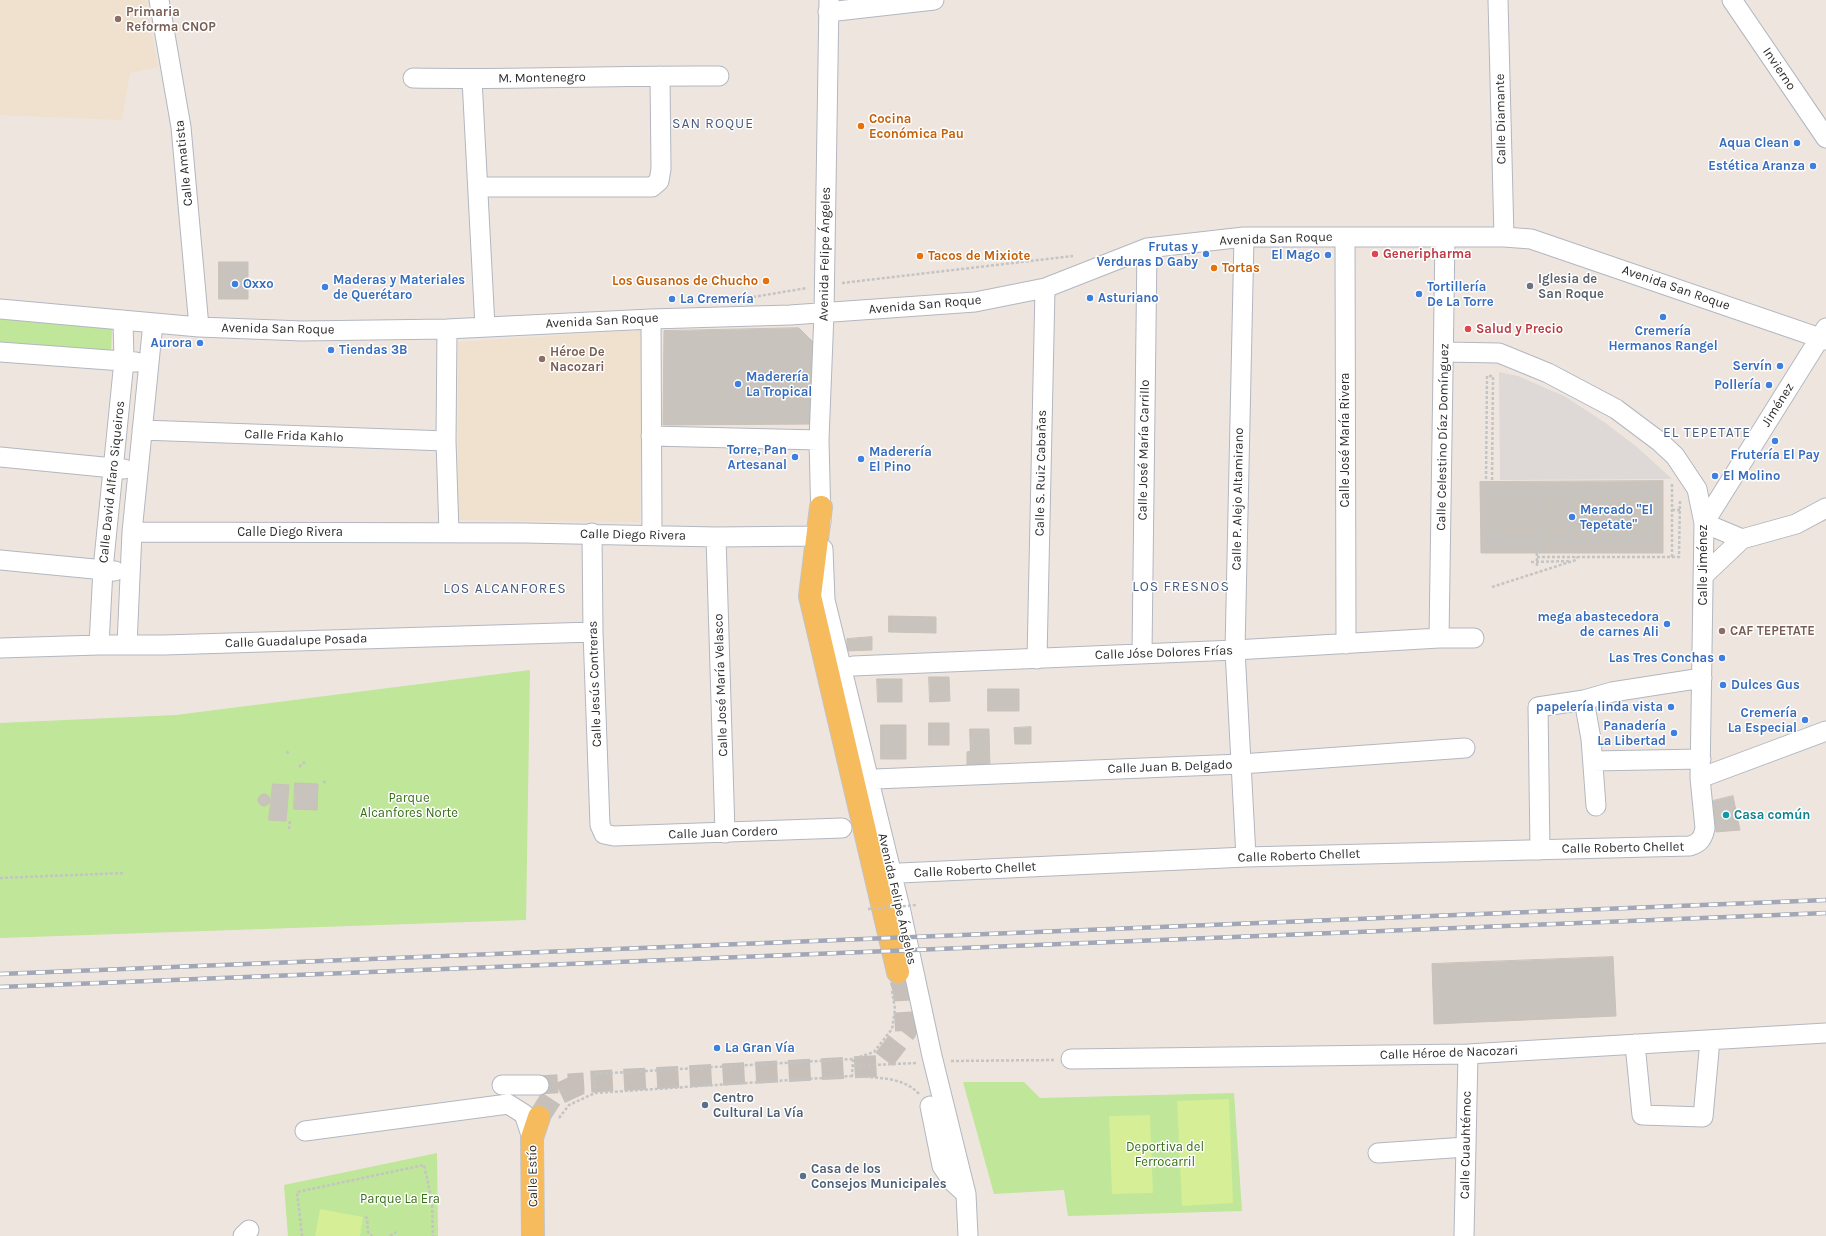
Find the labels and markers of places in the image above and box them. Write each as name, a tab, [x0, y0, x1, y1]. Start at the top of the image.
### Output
place label: Primaria Reforma CNOP	[126, 4, 216, 35]
marker: Primaria Reforma CNOP	[113, 14, 123, 24]
place label: Cocina Económica Pau	[869, 111, 964, 142]
marker: Cocina Económica Pau	[856, 121, 866, 131]
place label: Aqua Clean	[1719, 135, 1789, 151]
marker: Aqua Clean	[1792, 138, 1802, 148]
place label: Estética Aranza	[1708, 158, 1805, 174]
marker: Estética Aranza	[1808, 161, 1818, 171]
place label: Frutas y Verduras D Gaby	[1097, 239, 1198, 270]
place label: Generipharma	[1383, 246, 1472, 262]
place label: El Mago	[1271, 247, 1320, 263]
place label: Tacos de Mixiote	[928, 248, 1030, 264]
marker: Frutas y Verduras D Gaby	[1201, 249, 1211, 259]
marker: Generipharma	[1370, 249, 1380, 259]
marker: El Mago	[1323, 250, 1333, 260]
marker: Tacos de Mixiote	[915, 251, 925, 261]
place label: Tortas	[1222, 260, 1260, 276]
marker: Tortas	[1209, 263, 1219, 273]
place label: Iglesia de San Roque	[1538, 271, 1604, 302]
place label: Maderas y Materiales de Querétaro	[333, 272, 465, 303]
place label: Los Gusanos de Chucho	[612, 273, 758, 289]
place label: Oxxo	[243, 276, 274, 292]
marker: Los Gusanos de Chucho	[761, 276, 771, 286]
marker: Oxxo	[230, 279, 240, 289]
place label: Tortillería De La Torre	[1427, 279, 1494, 310]
marker: Iglesia de San Roque	[1525, 281, 1535, 291]
marker: Maderas y Materiales de Querétaro	[320, 282, 330, 292]
marker: Tortillería De La Torre	[1414, 289, 1424, 299]
place label: Asturiano	[1098, 290, 1159, 306]
place label: La Cremería	[680, 291, 754, 307]
marker: Asturiano	[1085, 293, 1095, 303]
marker: La Cremería	[667, 294, 677, 304]
marker: Cremería Hermanos Rangel	[1658, 312, 1668, 322]
place label: Salud y Precio	[1476, 321, 1563, 337]
place label: Cremería Hermanos Rangel	[1608, 323, 1718, 354]
marker: Salud y Precio	[1463, 324, 1473, 334]
place label: Aurora	[151, 335, 192, 351]
marker: Aurora	[195, 338, 205, 348]
place label: Tiendas 3B	[339, 342, 407, 358]
place label: Héroe De Nacozari	[550, 344, 605, 375]
marker: Tiendas 3B	[326, 345, 336, 355]
marker: Héroe De Nacozari	[537, 354, 547, 364]
place label: Servín	[1733, 358, 1772, 374]
marker: Servín	[1775, 361, 1785, 371]
place label: Maderería La Tropical	[746, 369, 812, 400]
place label: Pollería	[1714, 377, 1761, 393]
marker: Maderería La Tropical	[733, 379, 743, 389]
marker: Pollería	[1764, 380, 1774, 390]
marker: Frutería El Pay	[1770, 436, 1780, 446]
place label: Torre, Pan Artesanal	[727, 442, 787, 473]
place label: Maderería El Pino	[869, 444, 932, 475]
place label: Frutería El Pay	[1730, 447, 1820, 463]
marker: Torre, Pan Artesanal	[790, 452, 800, 462]
marker: Maderería El Pino	[856, 454, 866, 464]
place label: El Molino	[1723, 468, 1780, 484]
marker: El Molino	[1710, 471, 1720, 481]
place label: Mercado "El Tepetate"	[1580, 502, 1653, 533]
marker: Mercado "El Tepetate"	[1567, 512, 1577, 522]
place label: mega abastecedora de carnes Ali	[1537, 609, 1659, 640]
marker: mega abastecedora de carnes Ali	[1662, 619, 1672, 629]
place label: CAF TEPETATE	[1730, 623, 1815, 639]
marker: CAF TEPETATE	[1717, 626, 1727, 636]
place label: Las Tres Conchas	[1609, 650, 1714, 666]
marker: Las Tres Conchas	[1717, 653, 1727, 663]
place label: Dulces Gus	[1731, 677, 1800, 693]
marker: Dulces Gus	[1718, 680, 1728, 690]
place label: papelería linda vista	[1536, 699, 1663, 715]
marker: papelería linda vista	[1666, 702, 1676, 712]
place label: Cremería La Especial	[1728, 705, 1797, 736]
marker: Cremería La Especial	[1800, 715, 1810, 725]
place label: Panadería La Libertad	[1597, 718, 1666, 749]
marker: Panadería La Libertad	[1669, 728, 1679, 738]
place label: Casa común	[1734, 807, 1810, 823]
marker: Casa común	[1721, 810, 1731, 820]
place label: La Gran Vía	[725, 1040, 795, 1056]
marker: La Gran Vía	[712, 1043, 722, 1053]
place label: Centro Cultural La Vía	[713, 1090, 804, 1121]
marker: Centro Cultural La Vía	[700, 1100, 710, 1110]
place label: Casa de los Consejos Municipales	[811, 1161, 947, 1192]
marker: Casa de los Consejos Municipales	[798, 1171, 808, 1181]

